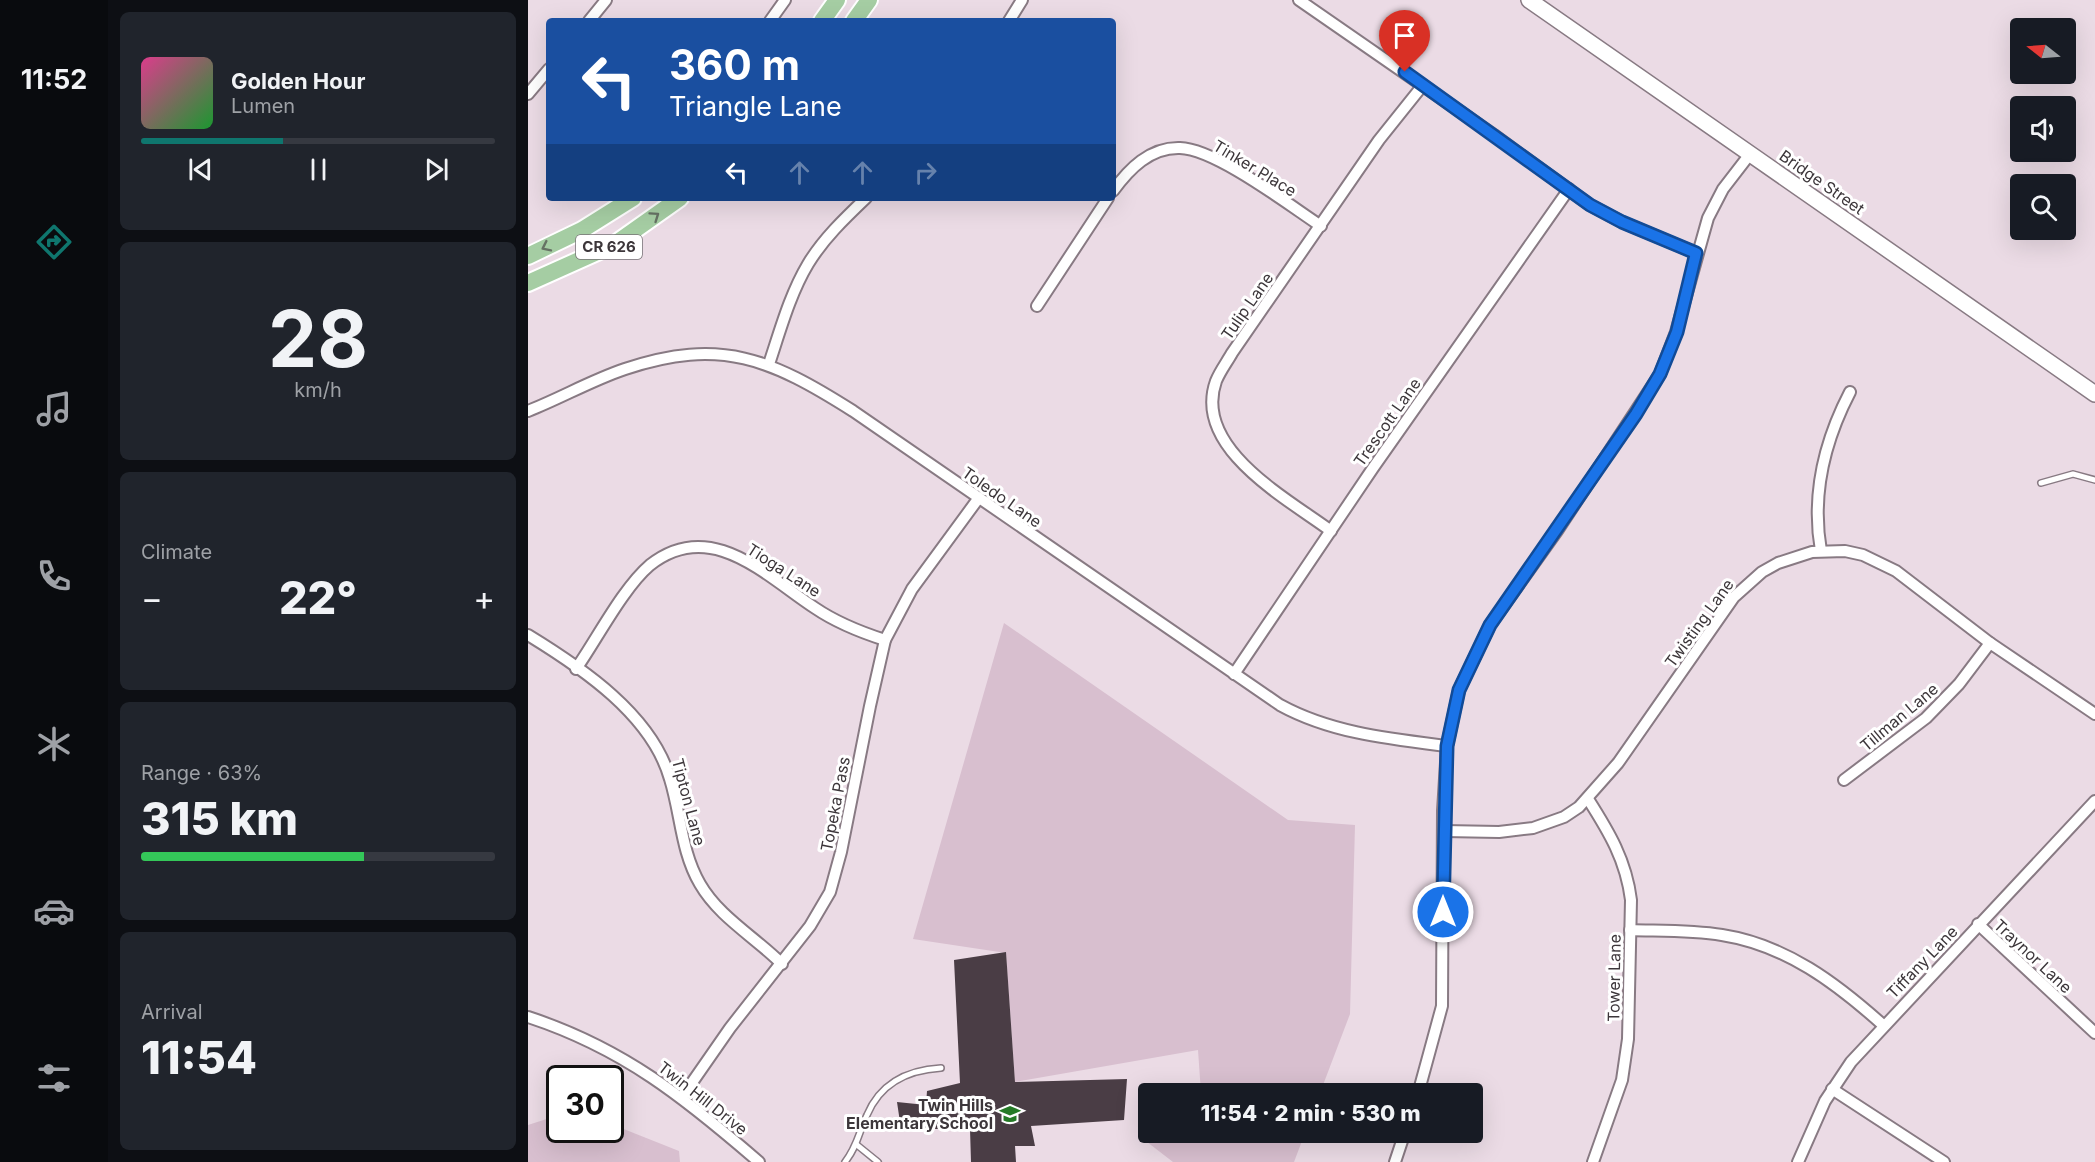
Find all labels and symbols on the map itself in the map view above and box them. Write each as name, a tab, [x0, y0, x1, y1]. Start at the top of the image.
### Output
pin	[1379, 10, 1430, 72]
north arrow	[2010, 18, 2076, 84]
street label: Tinker Place	[1210, 135, 1300, 201]
street label: Bridge Street	[1776, 145, 1868, 219]
one-way arrow	[648, 212, 659, 223]
road number: CR 626	[576, 235, 642, 259]
one-way arrow	[541, 240, 552, 252]
street label: Tulip Lane	[1217, 269, 1277, 343]
street label: Trescott Lane	[1349, 374, 1425, 470]
street label: Toledo Lane	[958, 462, 1046, 532]
street label: Tioga Lane	[743, 539, 825, 601]
street label: Twisting Lane	[1660, 575, 1738, 671]
street label: Tillman Lane	[1856, 679, 1942, 755]
street label: Topeka Pass	[816, 755, 854, 853]
street label: Tipton Lane	[668, 756, 710, 848]
position arrow	[1411, 880, 1475, 944]
street label: Traynor Lane	[1990, 915, 2076, 997]
street label: Tiffany Lane	[1882, 921, 1962, 1003]
street label: Tower Lane	[1603, 934, 1625, 1022]
street label: Twin Hill Drive	[654, 1057, 752, 1139]
speed limit sign: 30	[546, 1065, 624, 1143]
place label: Twin Hills Elementary School	[846, 1095, 993, 1133]
school or university icon: Twin Hills Elementary School	[998, 1102, 1022, 1126]

